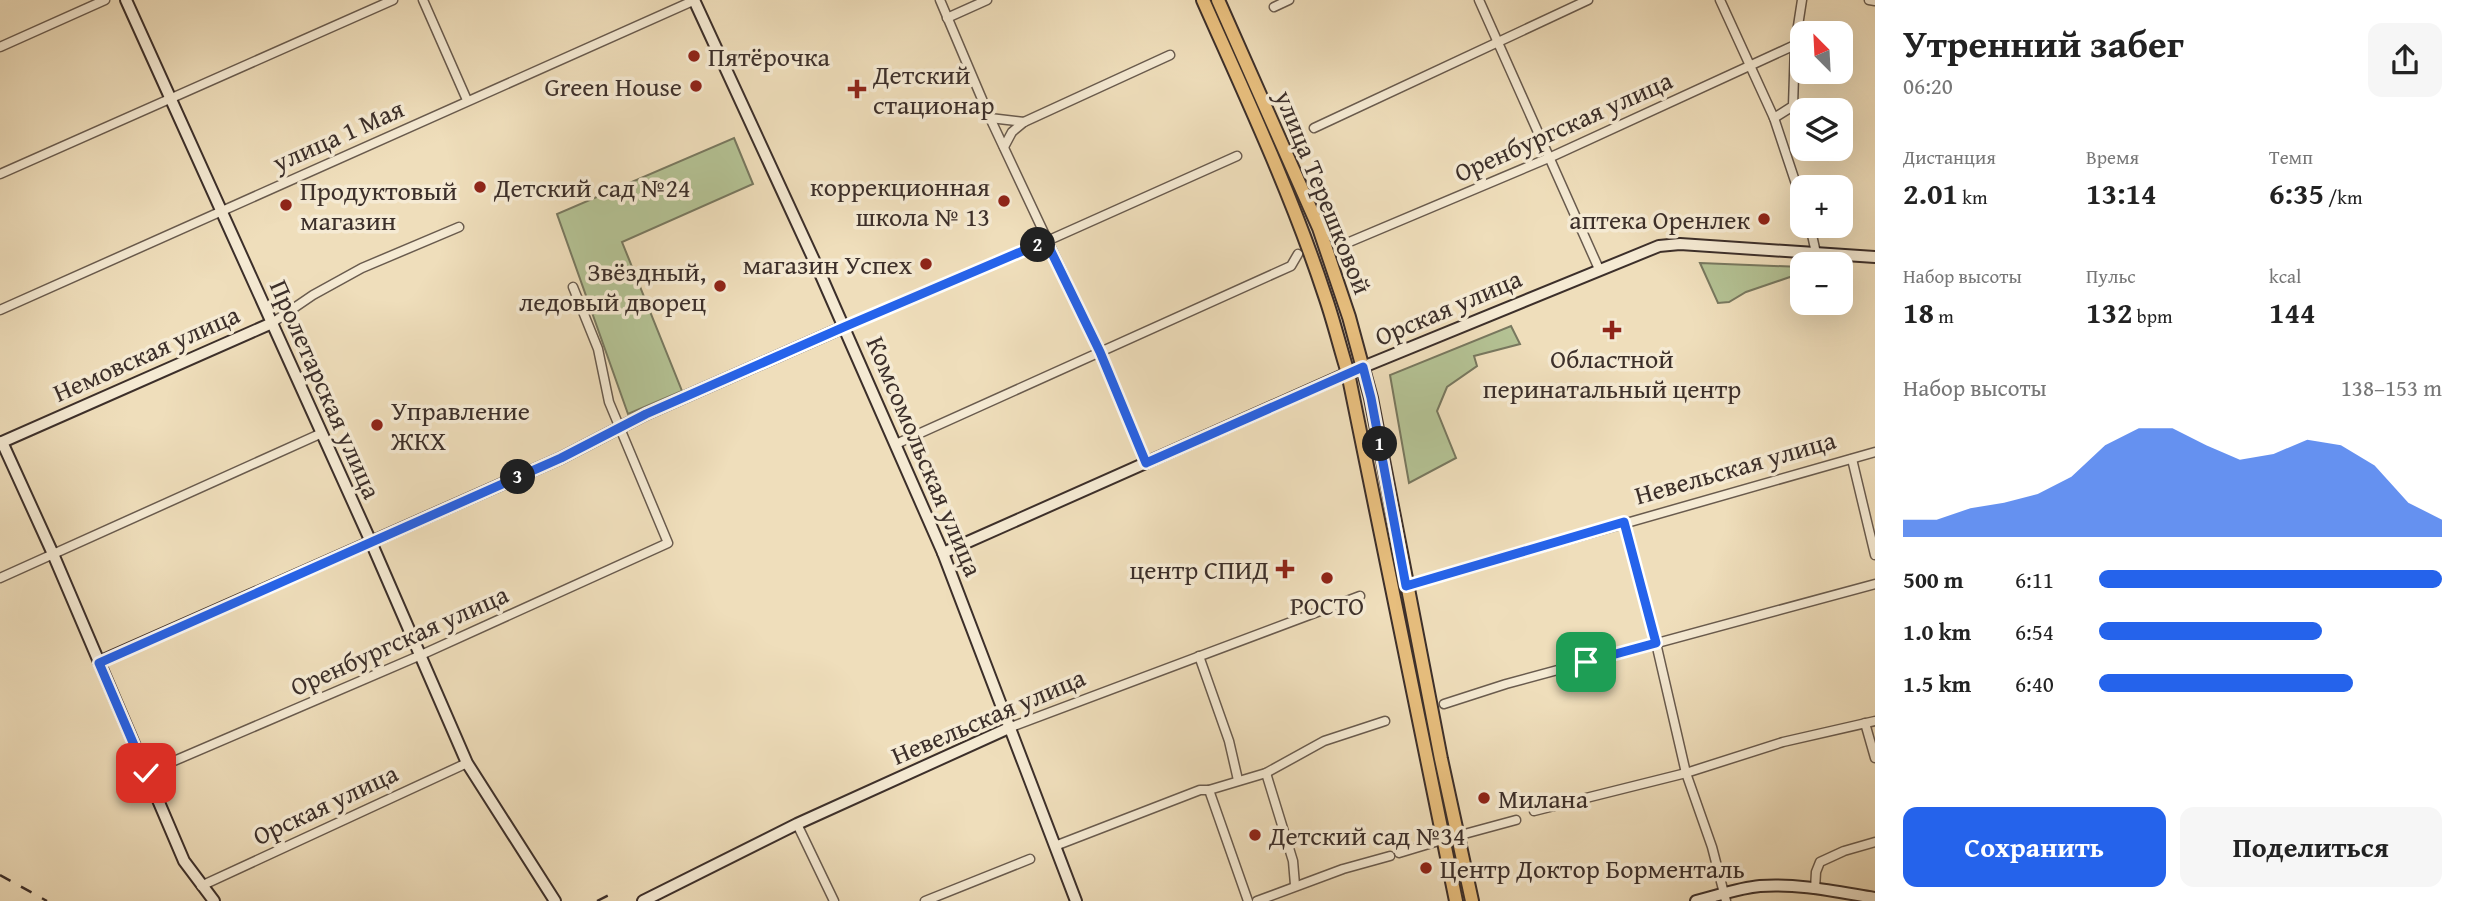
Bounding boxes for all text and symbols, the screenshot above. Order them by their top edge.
text: Утренний забег [1903,15,2184,71]
north arrow [1790,21,1853,84]
map controls [1790,21,1853,315]
button: share [2368,23,2442,97]
place label: Пятёрочка [708,37,830,76]
marker: Пятёрочка [686,48,702,64]
place label: Детский стационар [872,55,994,124]
street label: Оренбургская улица [1448,60,1679,192]
place label: Green House [545,67,682,106]
text: 06:20 [1903,69,1953,102]
marker: Green House [688,78,704,94]
marker: Детский стационар [847,79,867,99]
street label: улица Терешковой [1265,83,1383,300]
street label: улица 1 Мая [265,89,410,182]
button: layers [1790,98,1853,161]
text: Дистанция [1903,143,1996,171]
text: Время [2086,143,2139,171]
text: Темп [2269,143,2313,171]
place label: коррекционная школа № 13 [810,167,990,236]
place label: Детский сад №24 [493,168,691,207]
place label: Продуктовый магазин [300,171,457,240]
text: 2.01 [1903,171,1958,215]
text: 13:14 [2086,171,2157,215]
text: 6:35 [2269,171,2324,215]
button: + [1790,175,1853,238]
marker: Детский сад №24 [472,179,488,195]
text: km [1958,183,1987,211]
text: /km [2324,183,2362,211]
marker: коррекционная школа № 13 [996,193,1012,209]
marker: Продуктовый магазин [278,197,294,213]
place label: аптека Оренлек [1569,200,1750,239]
marker: аптека Оренлек [1756,211,1772,227]
pin: 2 [1020,228,1056,262]
text: 2 [1033,230,1042,258]
place label: магазин Успех [743,245,913,284]
place label: Звёздный, ледовый дворец [519,252,706,321]
button: − [1790,252,1853,315]
marker: магазин Успех [918,256,934,272]
street label: Орская улица [1368,258,1528,356]
text: Набор высоты [1903,262,2022,290]
text: Пульс [2086,262,2136,290]
text: kcal [2269,262,2301,290]
street label: Пролетарская улица [260,273,392,505]
marker: Звёздный, ледовый дворец [712,278,728,294]
text: 18 [1903,290,1934,334]
text: 132 [2086,290,2133,334]
text: 144 [2269,290,2316,334]
street label: Немовская улица [46,294,246,412]
text: m [1934,302,1954,330]
text: bpm [2133,302,2172,330]
marker: Областной перинатальный центр [1602,320,1622,340]
street label: Комсомольская улица [857,330,994,583]
place label: Областной перинатальный центр [1483,339,1741,408]
text: Набор высоты [1903,371,2047,404]
text: 138–153 m [2341,371,2442,404]
place label: Управление ЖКХ [390,391,530,460]
marker: Управление ЖКХ [369,417,385,433]
street label: Невельская улица [1630,419,1841,514]
pin: 1 [1362,426,1398,462]
text: 1 [1375,429,1384,457]
pin: 3 [500,460,536,494]
text: 3 [513,462,522,490]
place label: центр СПИД [1130,550,1269,589]
marker: центр СПИД [1275,559,1295,579]
text: 500 m [1903,563,1964,596]
text: 6:11 [2015,563,2054,596]
marker: РОСТО [1319,570,1335,586]
street label: Оренбургская улица [284,574,515,706]
place label: РОСТО [1290,586,1364,625]
text: 1.0 km [1903,615,1971,648]
text: 6:54 [2015,615,2054,648]
pin [1556,632,1616,692]
icon: arrive [1567,643,1605,681]
street label: Невельская улица [885,657,1092,774]
text: 1.5 km [1903,667,1971,700]
text: 6:40 [2015,667,2054,700]
pin [116,743,176,803]
street label: Орская улица [246,753,405,855]
icon: check [127,754,165,792]
place label: Милана [1498,779,1589,818]
marker: Милана [1476,790,1492,806]
button: Сохранить [1903,807,2166,887]
button: Поделиться [2180,807,2442,887]
place label: Детский сад №34 [1268,816,1466,855]
marker: Детский сад №34 [1247,827,1263,843]
place label: Центр Доктор Борменталь [1440,849,1745,888]
marker: Центр Доктор Борменталь [1418,860,1434,876]

